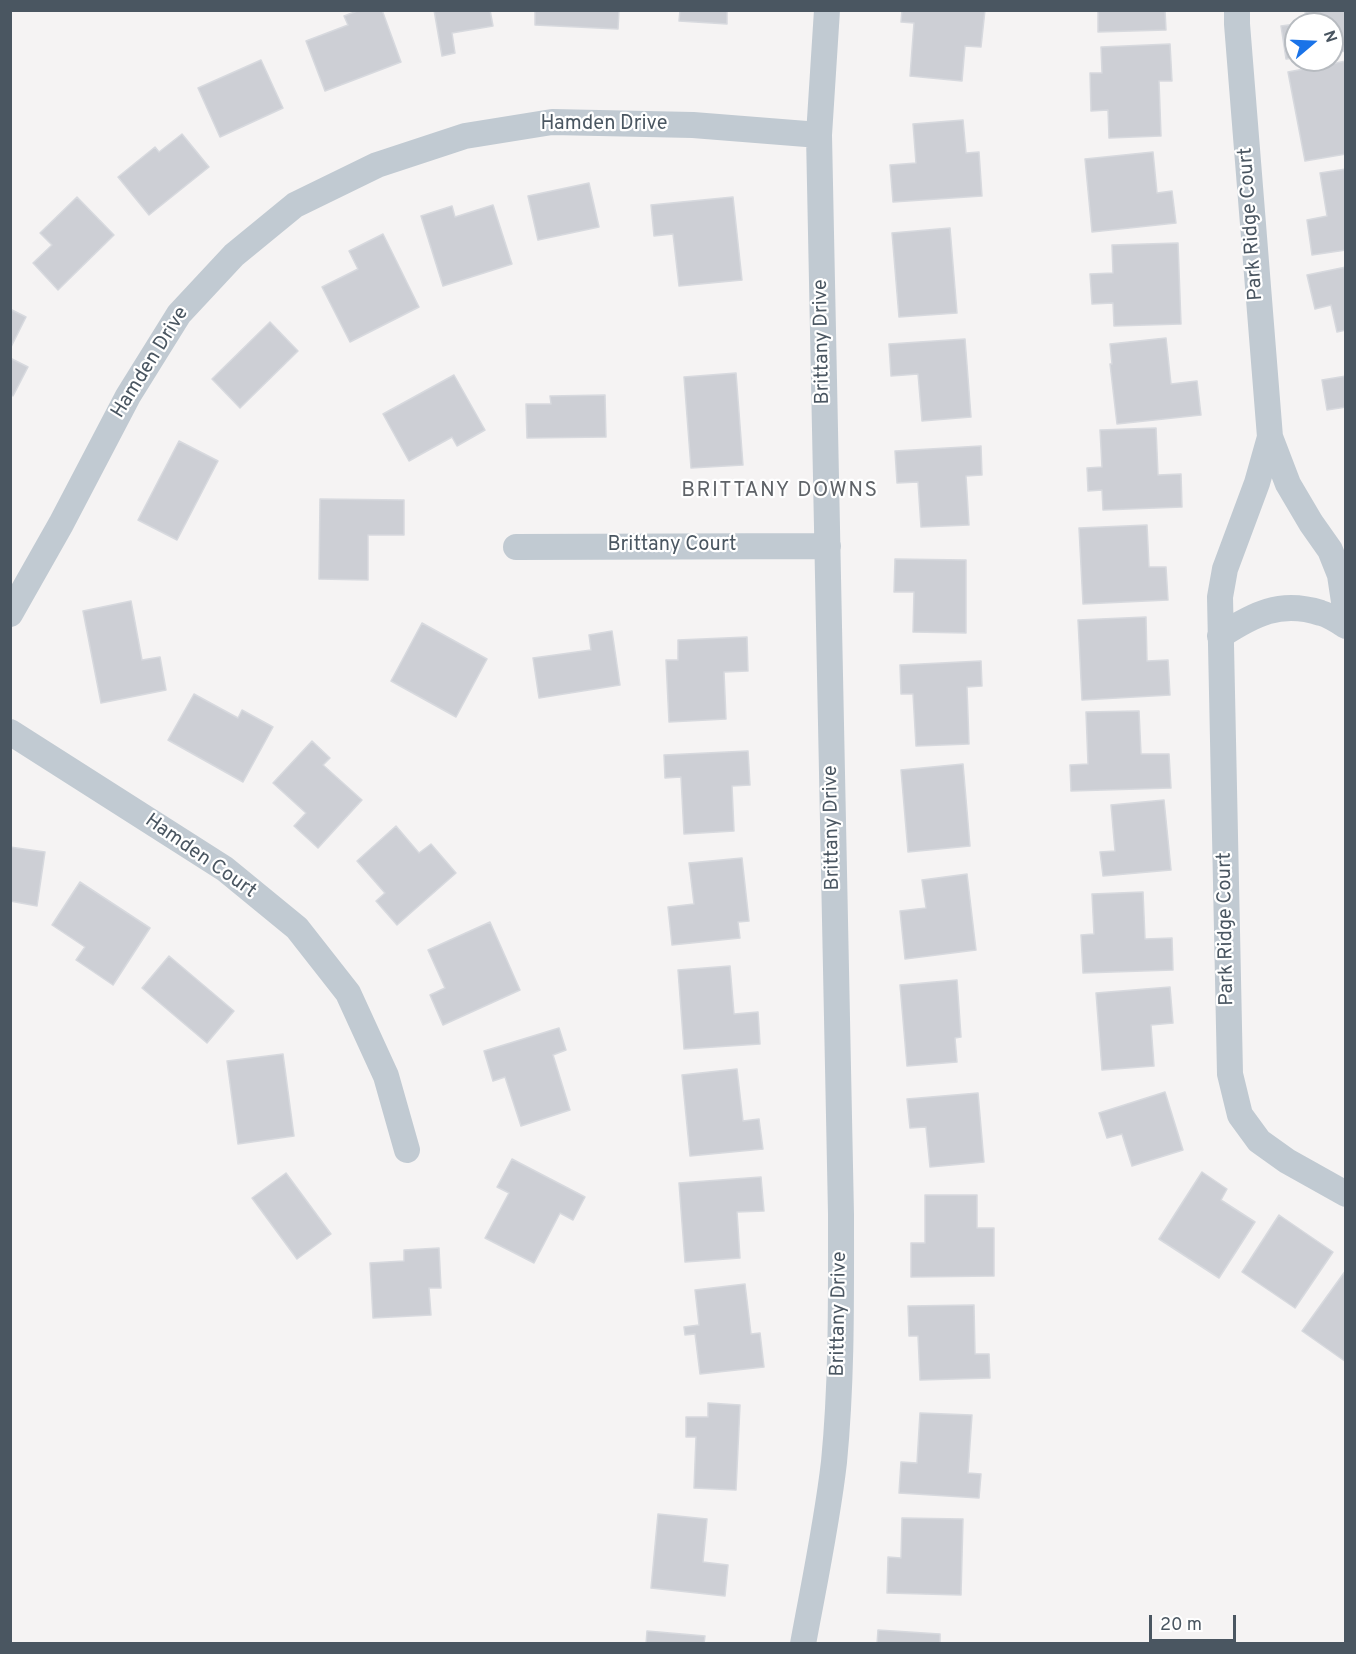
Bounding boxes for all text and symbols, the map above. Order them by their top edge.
north arrow [1284,12,1344,72]
text: N [1318,28,1340,45]
street label: Hamden Drive [541,113,667,137]
street label: Park Ridge Court [1235,147,1269,301]
street label: Brittany Drive [810,279,836,405]
street label: Hamden Drive [107,303,195,423]
district label: BRITTANY DOWNS [681,479,879,505]
street label: Brittany Court [607,534,737,558]
street label: Brittany Drive [820,765,846,891]
street label: Hamden Court [140,810,260,904]
street label: Park Ridge Court [1214,852,1240,1006]
street label: Brittany Drive [827,1251,853,1377]
scale bar [1152,1603,1239,1641]
text: 20 m [1160,1614,1202,1637]

